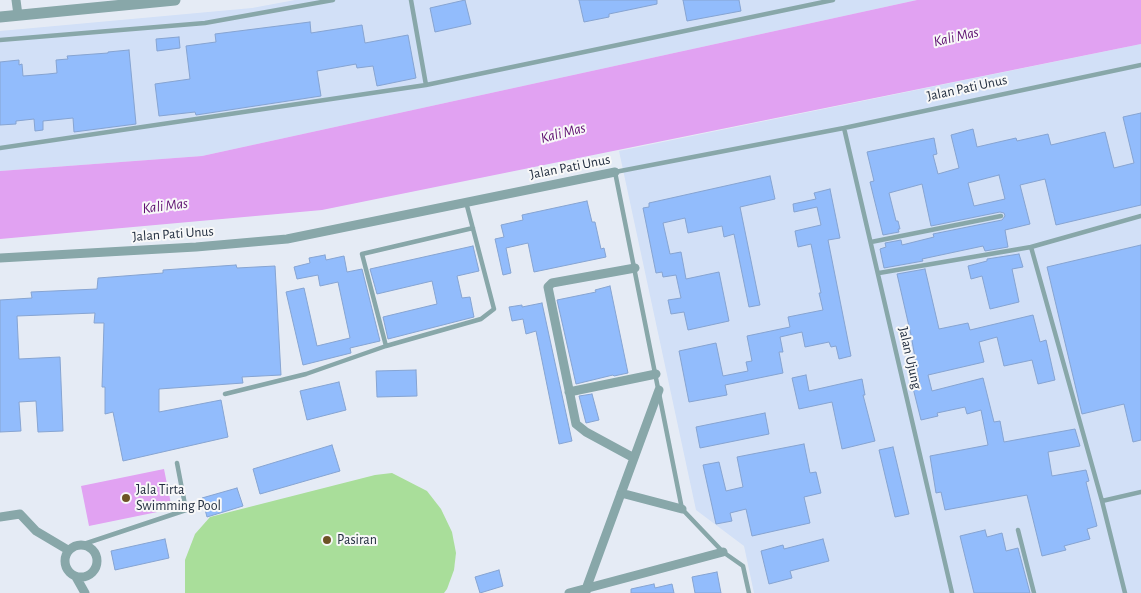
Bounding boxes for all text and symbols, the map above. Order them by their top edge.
water label: Kali Mas [932,23,980,51]
street label: Jalan Pati Unus [925,71,1009,105]
water label: Kali Mas [539,119,587,147]
street label: Jalan Pati Unus [528,151,612,183]
water label: Kali Mas [141,194,189,218]
street label: Jalan Pati Unus [132,223,214,245]
street label: Jalan Ujung [895,325,925,391]
place label: Jala Tirta Swimming Pool [136,482,221,514]
marker: Jala Tirta Swimming Pool [120,492,132,504]
place label: Pasiran [337,532,377,548]
marker: Pasiran [321,534,333,546]

